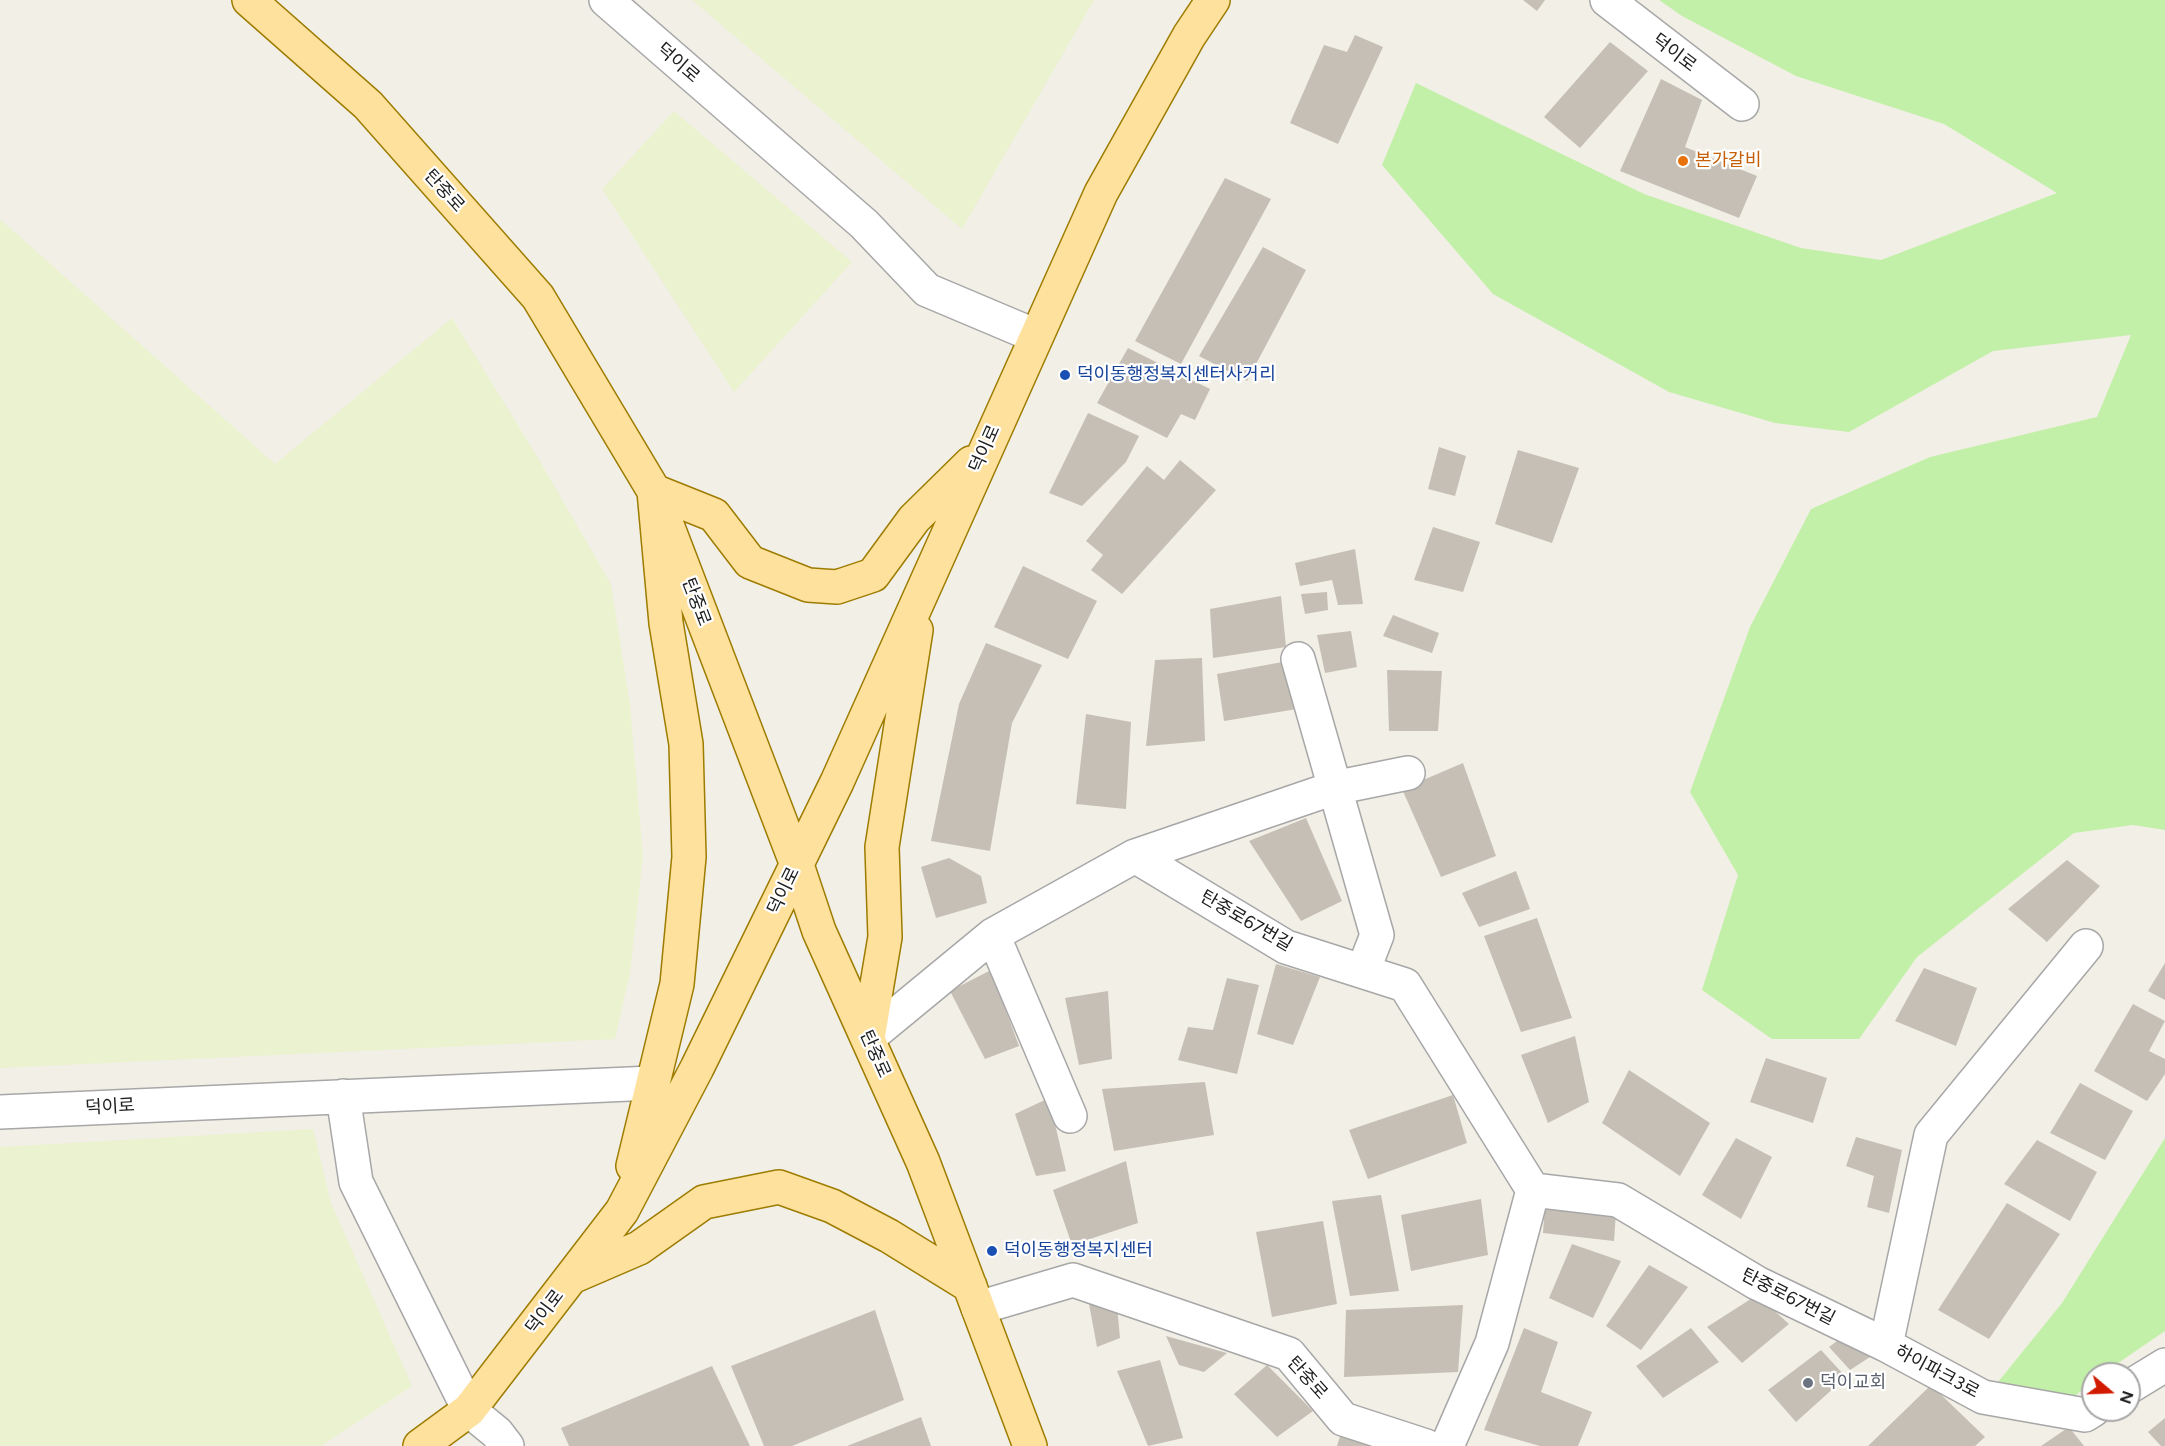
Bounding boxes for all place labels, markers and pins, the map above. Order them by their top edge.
place label: 본가갈비 [1695,150,1761,172]
marker: 본가갈비 [1676,154,1690,168]
place label: 덕이동행정복지센터사거리 [1077,364,1276,386]
marker: 덕이동행정복지센터사거리 [1058,368,1072,382]
place label: 덕이동행정복지센터 [1004,1240,1153,1262]
marker: 덕이동행정복지센터 [985,1244,999,1258]
place label: 덕이교회 [1820,1372,1886,1394]
marker: 덕이교회 [1801,1376,1815,1390]

